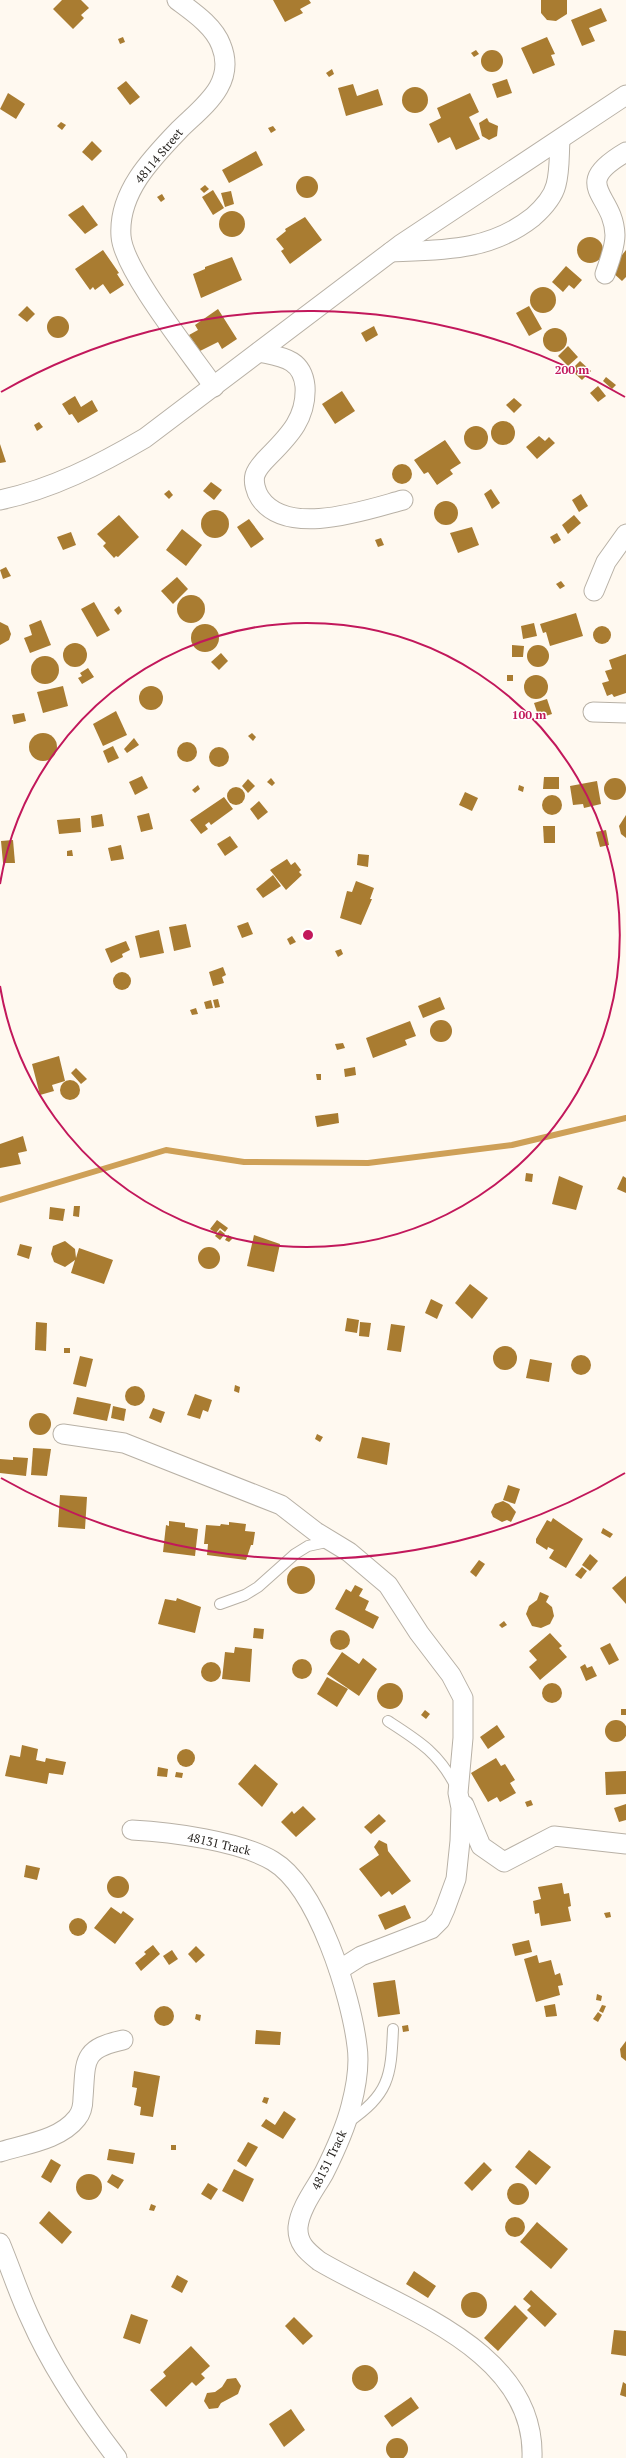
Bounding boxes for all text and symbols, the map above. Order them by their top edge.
street label: 48114 Street [131,125,186,186]
text: 200 m [555,362,589,377]
text: 100 m [512,707,546,722]
centre of rings [301,928,315,942]
street label: 48131 Track [186,1829,253,1858]
street label: 48131 Track [308,2127,350,2192]

